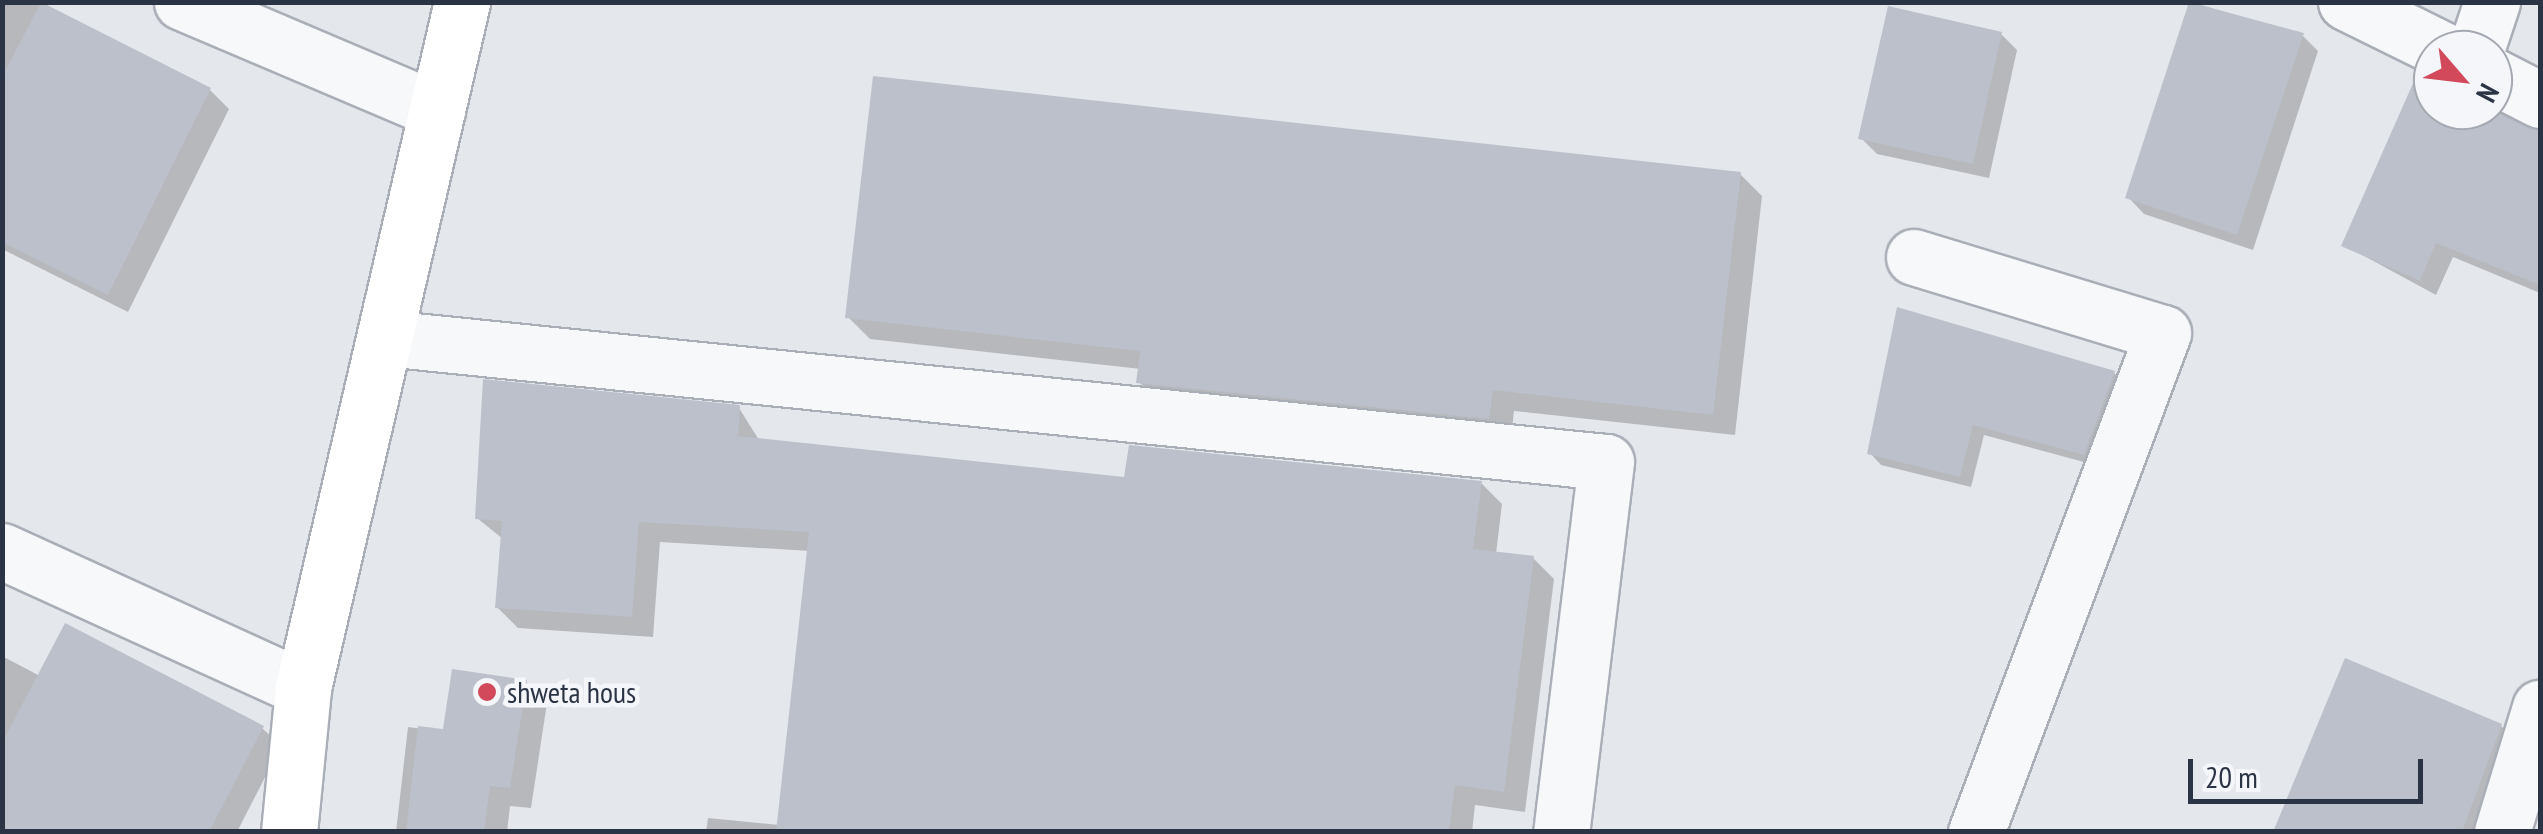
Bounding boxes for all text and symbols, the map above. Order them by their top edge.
north arrow [2413,30,2513,130]
text: N [2468,78,2508,109]
place label: shweta hous [507,674,636,710]
marker: shweta hous [476,681,498,703]
scale bar [2193,739,2428,801]
text: 20 m [2205,757,2258,796]

